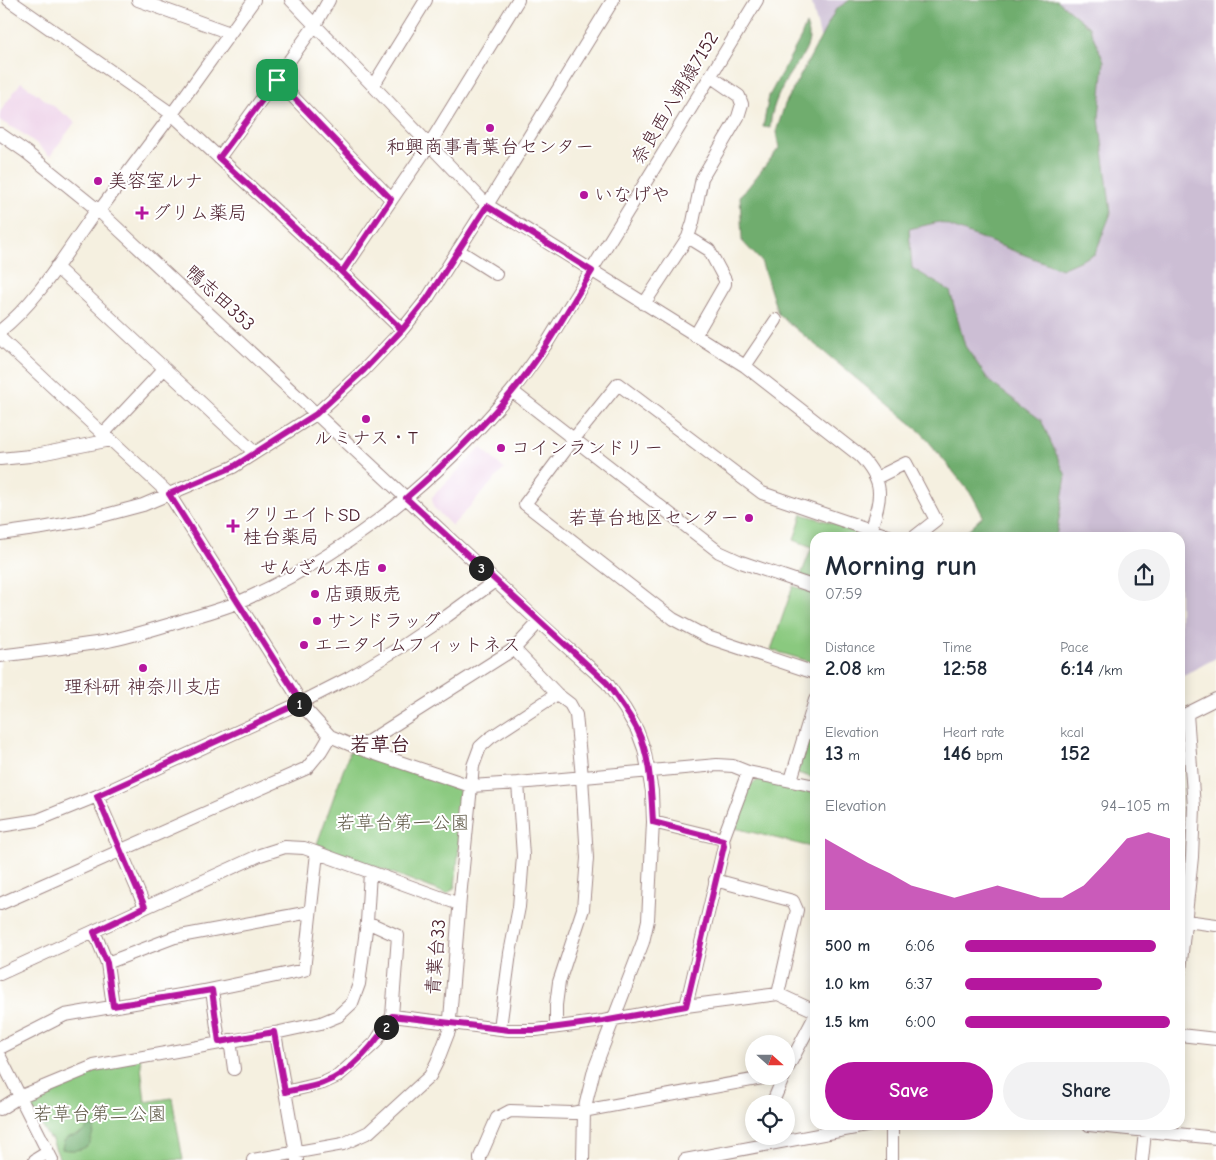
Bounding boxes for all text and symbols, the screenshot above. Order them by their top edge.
street label: 奈良西八朔線7152 [627,28,723,168]
pin [256,59,298,101]
icon: arrive [263,66,291,94]
marker: 和興商事青葉台センター [484,122,496,134]
place label: 和興商事青葉台センター [386,136,594,158]
place label: 美容室ルナ [108,170,203,192]
marker: 美容室ルナ [92,175,104,187]
place label: いなげや [594,184,670,206]
marker: いなげや [578,189,590,201]
place label: グリム薬局 [152,202,247,224]
marker: グリム薬局 [136,207,148,219]
street label: 鴨志田353 [181,260,259,336]
marker: ルミナス・T [360,413,372,425]
place label: ルミナス・T [314,427,418,449]
place label: コインランドリー [511,437,663,459]
marker: コインランドリー [495,442,507,454]
place label: クリエイトSD 桂台薬局 [243,504,360,548]
place label: 若草台地区センター [569,507,739,529]
marker: 若草台地区センター [743,512,755,524]
marker: クリエイトSD 桂台薬局 [227,520,239,532]
button: share [1118,549,1170,601]
text: Morning run [825,550,977,582]
pin: 3 [468,556,494,580]
place label: せんざん本店 [260,557,372,579]
text: 3 [478,560,485,577]
marker: せんざん本店 [376,562,388,574]
place label: 店頭販売 [325,583,401,605]
text: 07:59 [825,585,862,603]
marker: 店頭販売 [309,588,321,600]
place label: サンドラッグ [327,610,441,632]
marker: サンドラッグ [311,615,323,627]
place label: エニタイムフィットネス [314,634,521,656]
marker: エニタイムフィットネス [298,639,310,651]
text: Distance [825,639,875,656]
text: Time [943,639,972,656]
text: Pace [1060,639,1089,656]
text: 2.08 [825,656,862,680]
text: 12:58 [943,656,988,680]
text: 6:14 [1060,656,1094,680]
marker: 理科研 神奈川支店 [137,662,149,674]
text: km [862,662,885,679]
text: /km [1094,662,1123,679]
place label: 理科研 神奈川支店 [64,676,222,698]
pin: 1 [286,692,312,716]
text: 1 [297,696,302,713]
text: Elevation [825,724,879,741]
text: Heart rate [943,724,1004,741]
text: kcal [1060,724,1084,741]
district label: 若草台 [350,733,410,756]
text: 13 [825,741,844,765]
text: 146 [943,741,972,765]
text: 152 [1060,741,1090,765]
text: m [844,747,860,764]
text: bpm [972,747,1003,764]
text: Elevation [825,797,886,815]
text: 94–105 m [1101,797,1170,815]
park label: 若草台第一公園 [336,812,470,834]
street label: 青葉台33 [422,918,450,996]
text: 500 m [825,937,870,955]
text: 6:06 [905,937,935,955]
text: 1.0 km [825,975,870,993]
text: 6:37 [905,975,932,993]
text: 1.5 km [825,1013,869,1031]
text: 6:00 [905,1013,936,1031]
pin: 2 [374,1014,398,1040]
text: 2 [383,1019,390,1036]
north arrow [745,1035,795,1085]
map controls [745,1035,795,1145]
button: Save [825,1062,993,1120]
button: Share [1003,1062,1170,1120]
button: locate [745,1095,795,1145]
park label: 若草台第二公園 [33,1103,167,1125]

